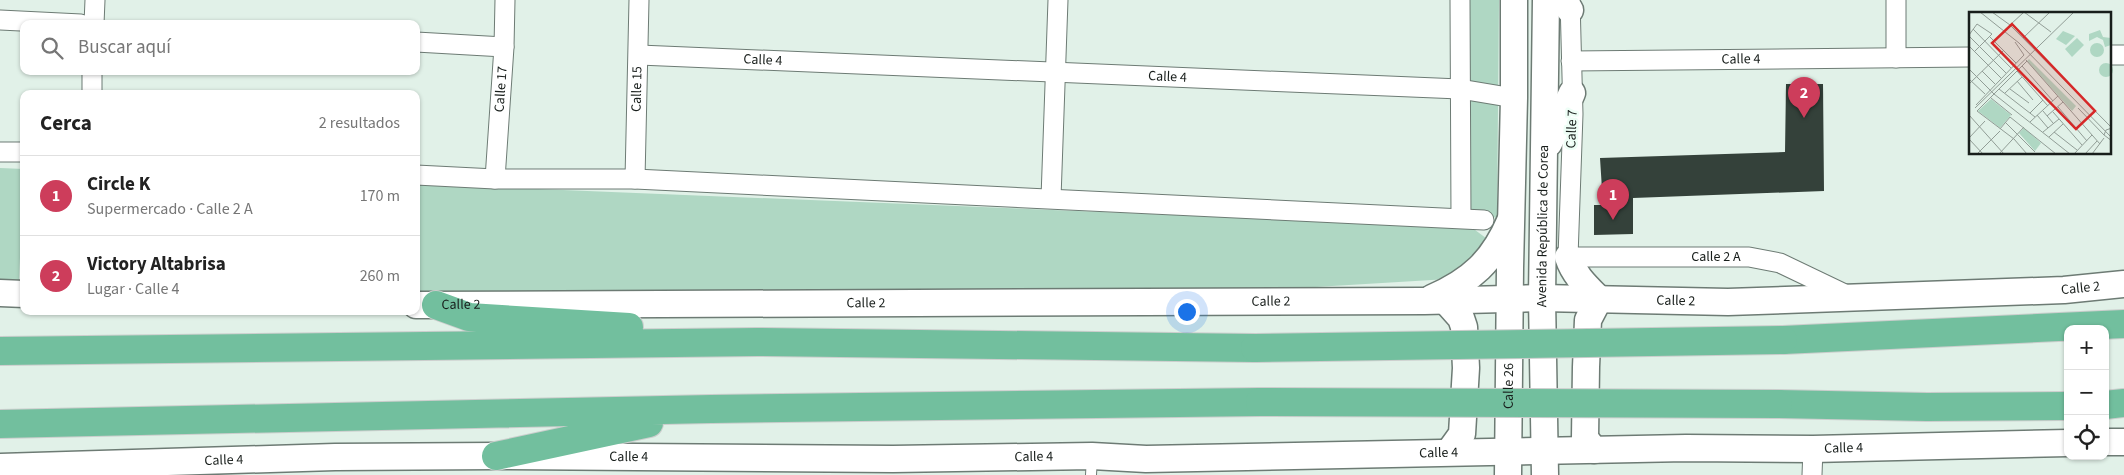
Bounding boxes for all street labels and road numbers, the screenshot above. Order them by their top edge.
street label: Calle 4 [743,49,783,71]
street label: Calle 4 [1721,49,1761,69]
street label: Calle 17 [490,66,513,113]
street label: Calle 15 [627,66,648,112]
street label: Calle 4 [1148,66,1187,88]
street label: Calle 7 [1561,109,1583,149]
street label: Avenida República de Corea [1532,145,1554,307]
street label: Calle 2 A [1691,247,1741,267]
street label: Calle 2 [2060,276,2101,300]
street label: Calle 2 [1656,290,1696,311]
street label: Calle 2 [1251,292,1291,312]
street label: Calle 2 [846,293,886,313]
street label: Calle 2 [441,295,481,315]
street label: Calle 26 [1499,363,1519,409]
street label: Calle 4 [1824,438,1863,459]
street label: Calle 4 [1419,443,1458,463]
street label: Calle 4 [609,447,648,467]
street label: Calle 4 [1014,447,1053,467]
street label: Calle 4 [204,450,244,471]

